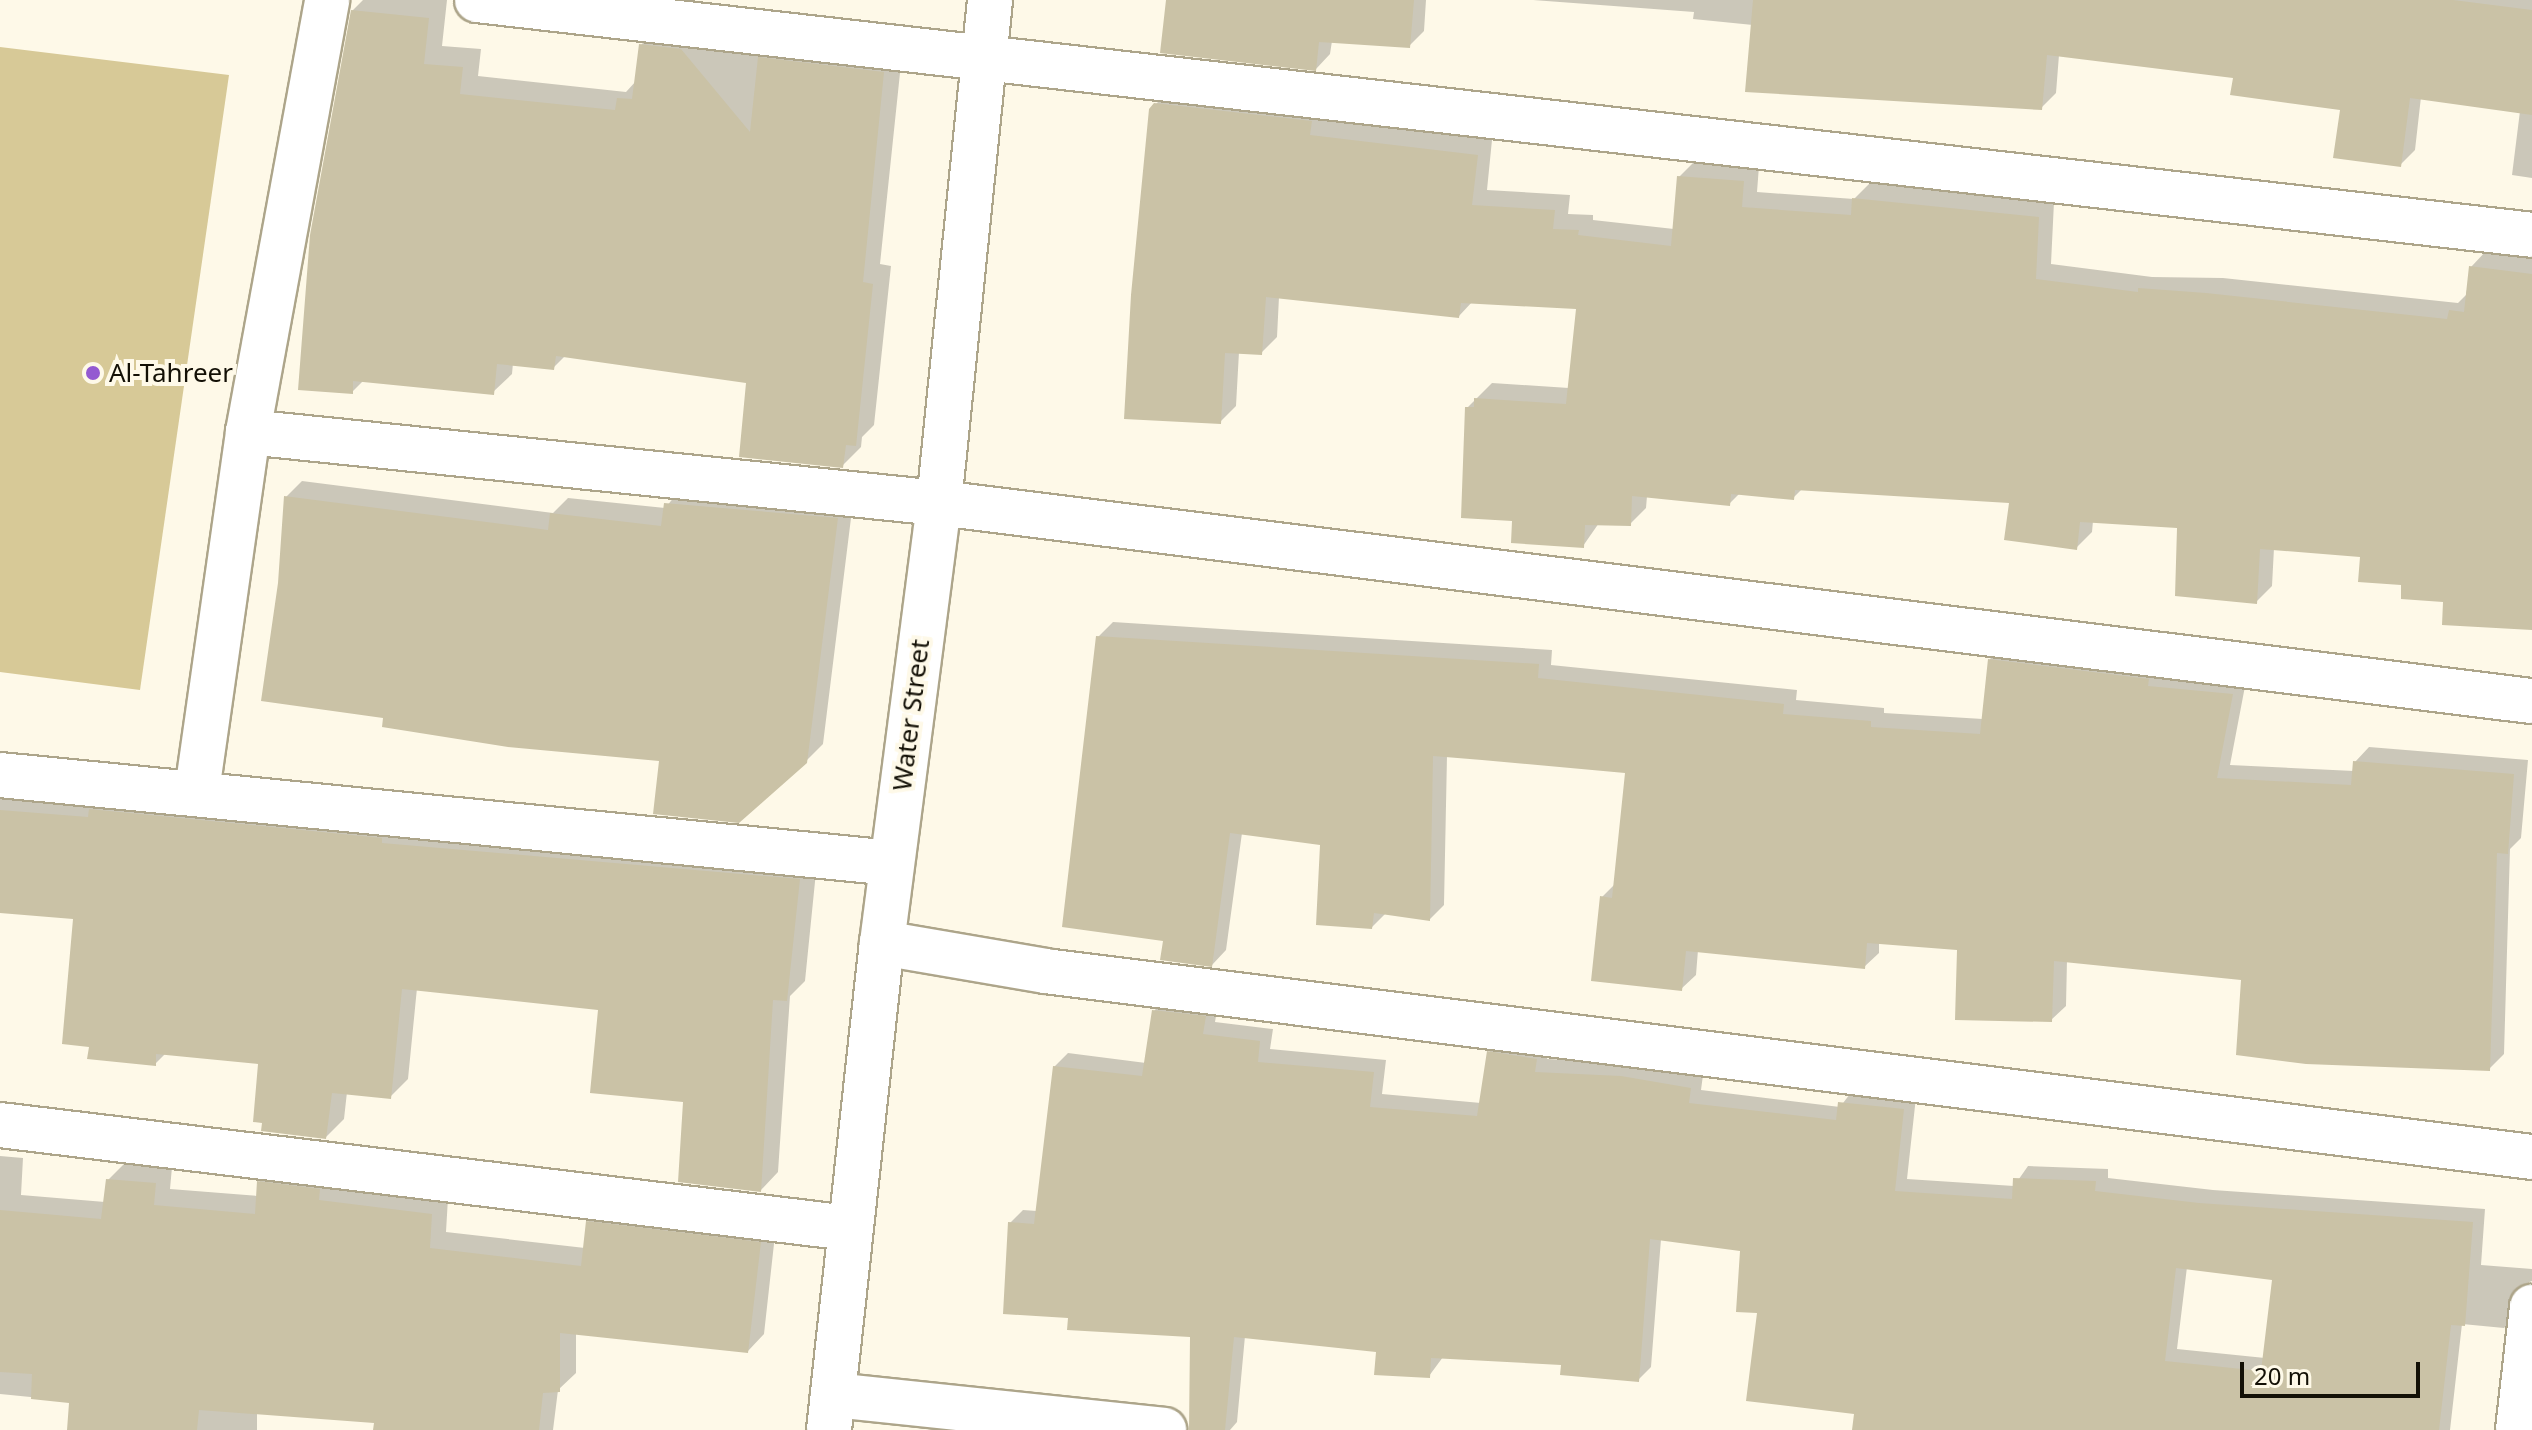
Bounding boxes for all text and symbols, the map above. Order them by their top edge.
place label: Al-Tahreer [109,357,233,389]
marker: Al-Tahreer [84,364,102,382]
street label: Water Street [886,637,936,793]
scale bar [2244,1346,2424,1396]
text: 20 m [2254,1359,2310,1392]

